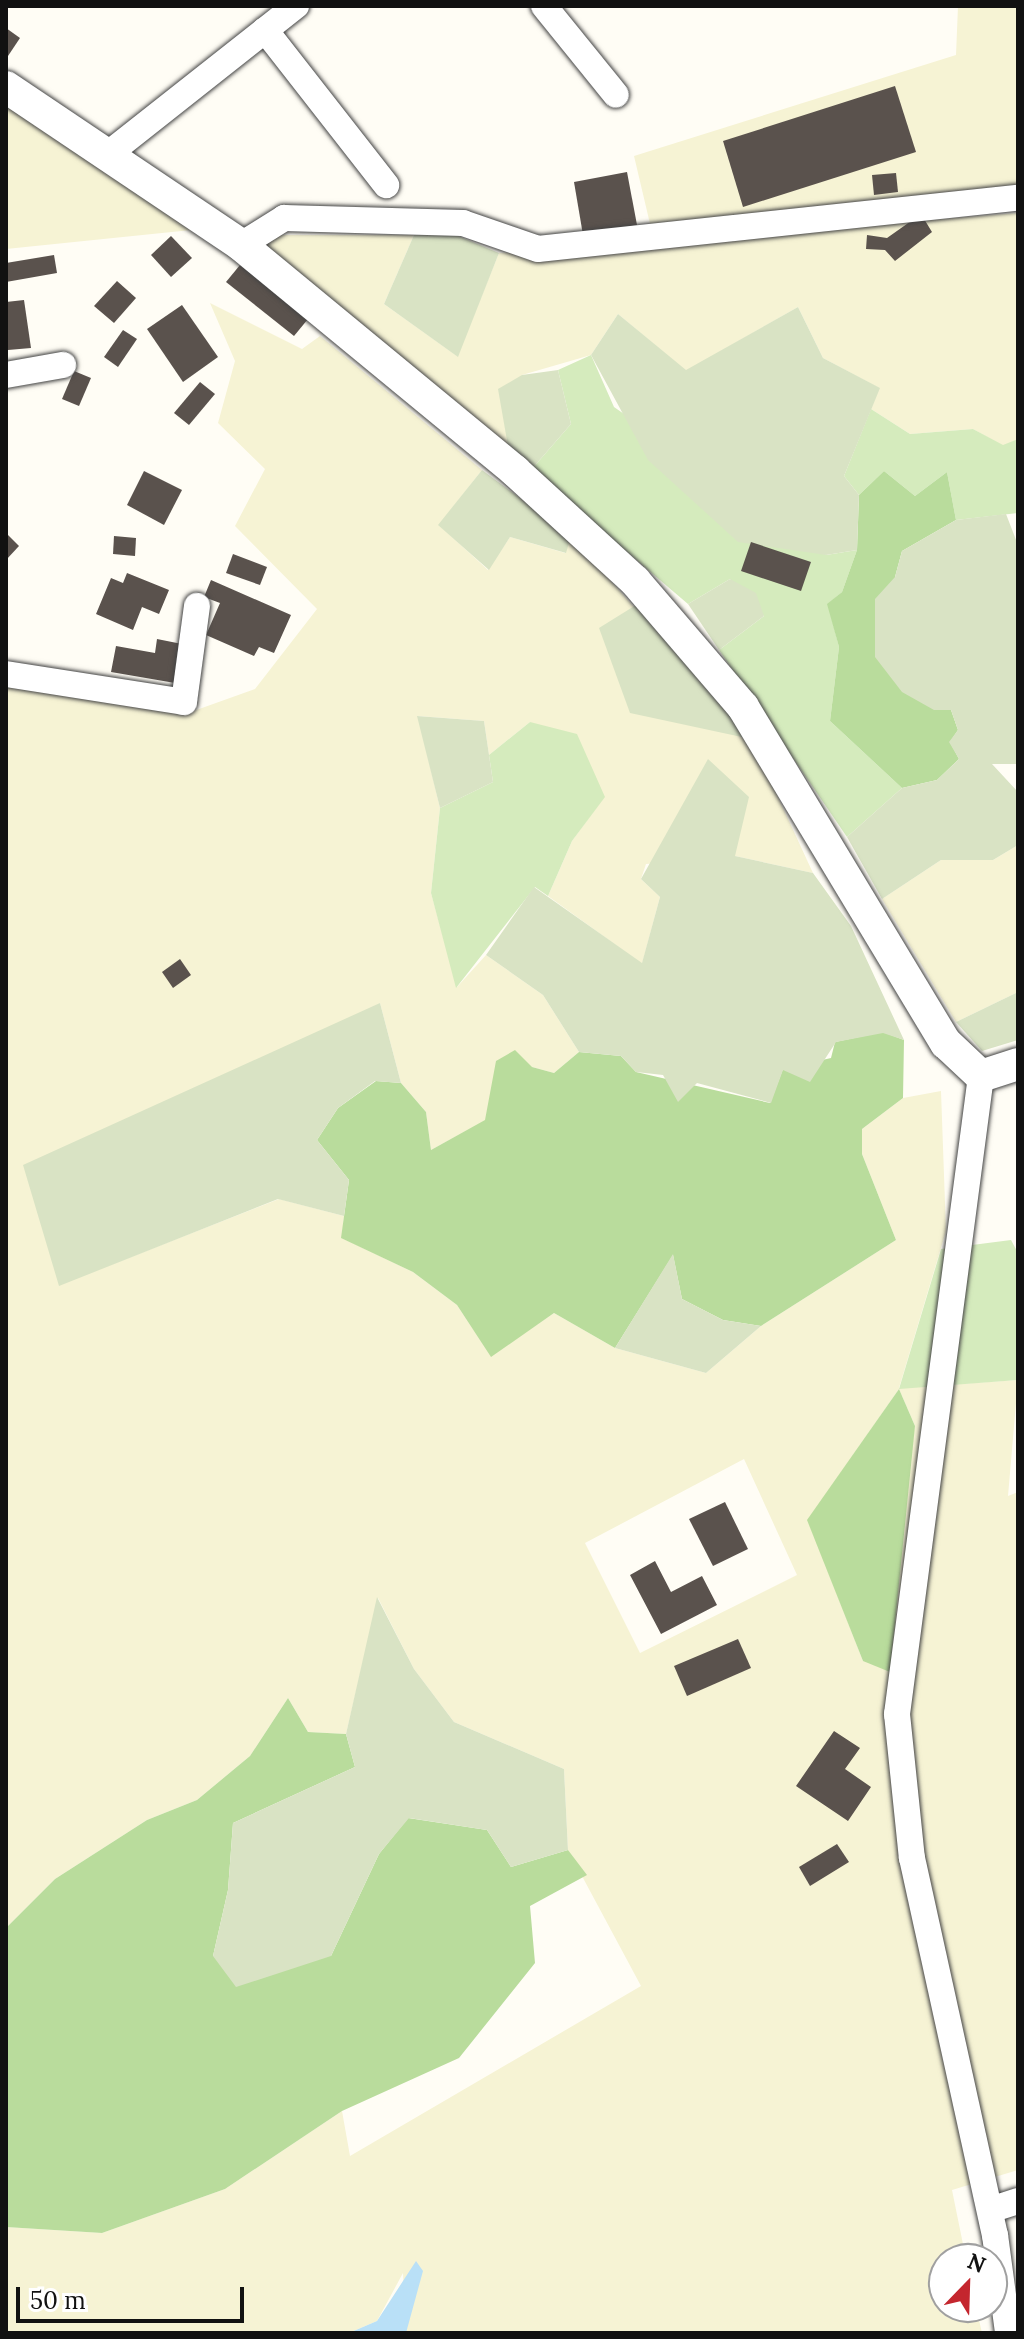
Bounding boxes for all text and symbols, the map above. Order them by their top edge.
north arrow [928,2243,1008,2323]
text: N [963,2247,990,2279]
scale bar [20,2271,248,2321]
text: 50 m [30,2285,86,2316]

